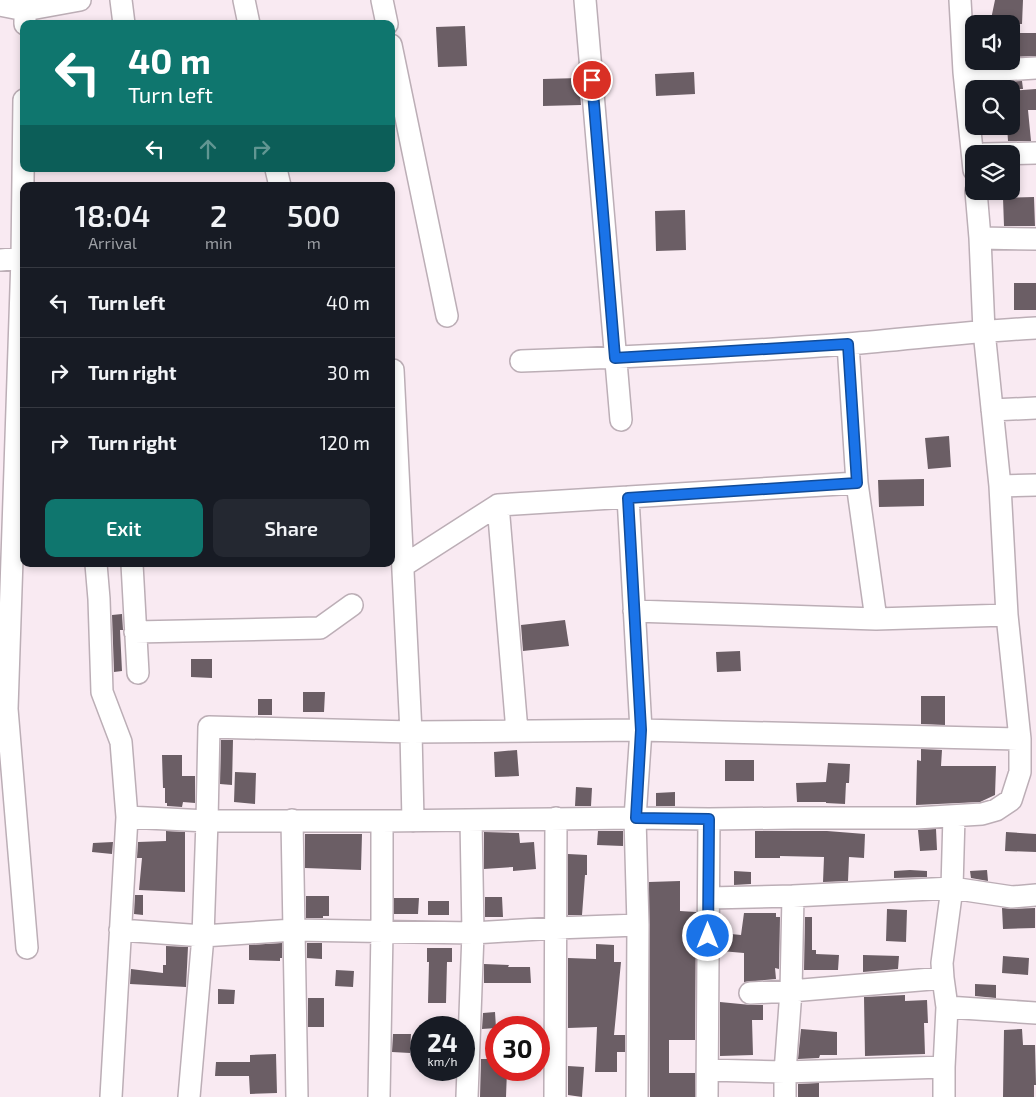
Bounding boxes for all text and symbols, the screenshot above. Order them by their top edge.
map controls [965,15,1020,200]
button: sound [965,15,1020,70]
text: 40 m [128,39,211,81]
icon: left [45,40,110,105]
pin [571,59,613,101]
icon: arrive [578,66,606,94]
button: search [965,80,1020,135]
text: Turn left [128,81,213,107]
icon: left [141,135,169,163]
icon: ahead [194,135,222,163]
icon: right [247,135,275,163]
button: layers [965,145,1020,200]
text: 18:04 [75,197,150,233]
text: 2 [210,197,227,233]
text: 500 [287,197,340,233]
text: Arrival [88,233,137,252]
text: min [205,233,232,252]
text: m [307,233,321,252]
icon: left [45,289,73,317]
text: Turn left [88,291,165,314]
text: 40 m [326,291,370,314]
icon: right [45,359,73,387]
text: Turn right [88,361,176,384]
text: 30 m [327,361,370,384]
icon: right [45,429,73,457]
text: Turn right [88,431,176,454]
text: 120 m [319,431,370,454]
button: Exit [45,499,203,557]
button: Share [213,499,370,557]
position arrow [681,909,733,961]
speed limit sign: 30 [485,1016,550,1081]
text: 24 [427,1027,458,1057]
text: km/h [428,1054,457,1068]

